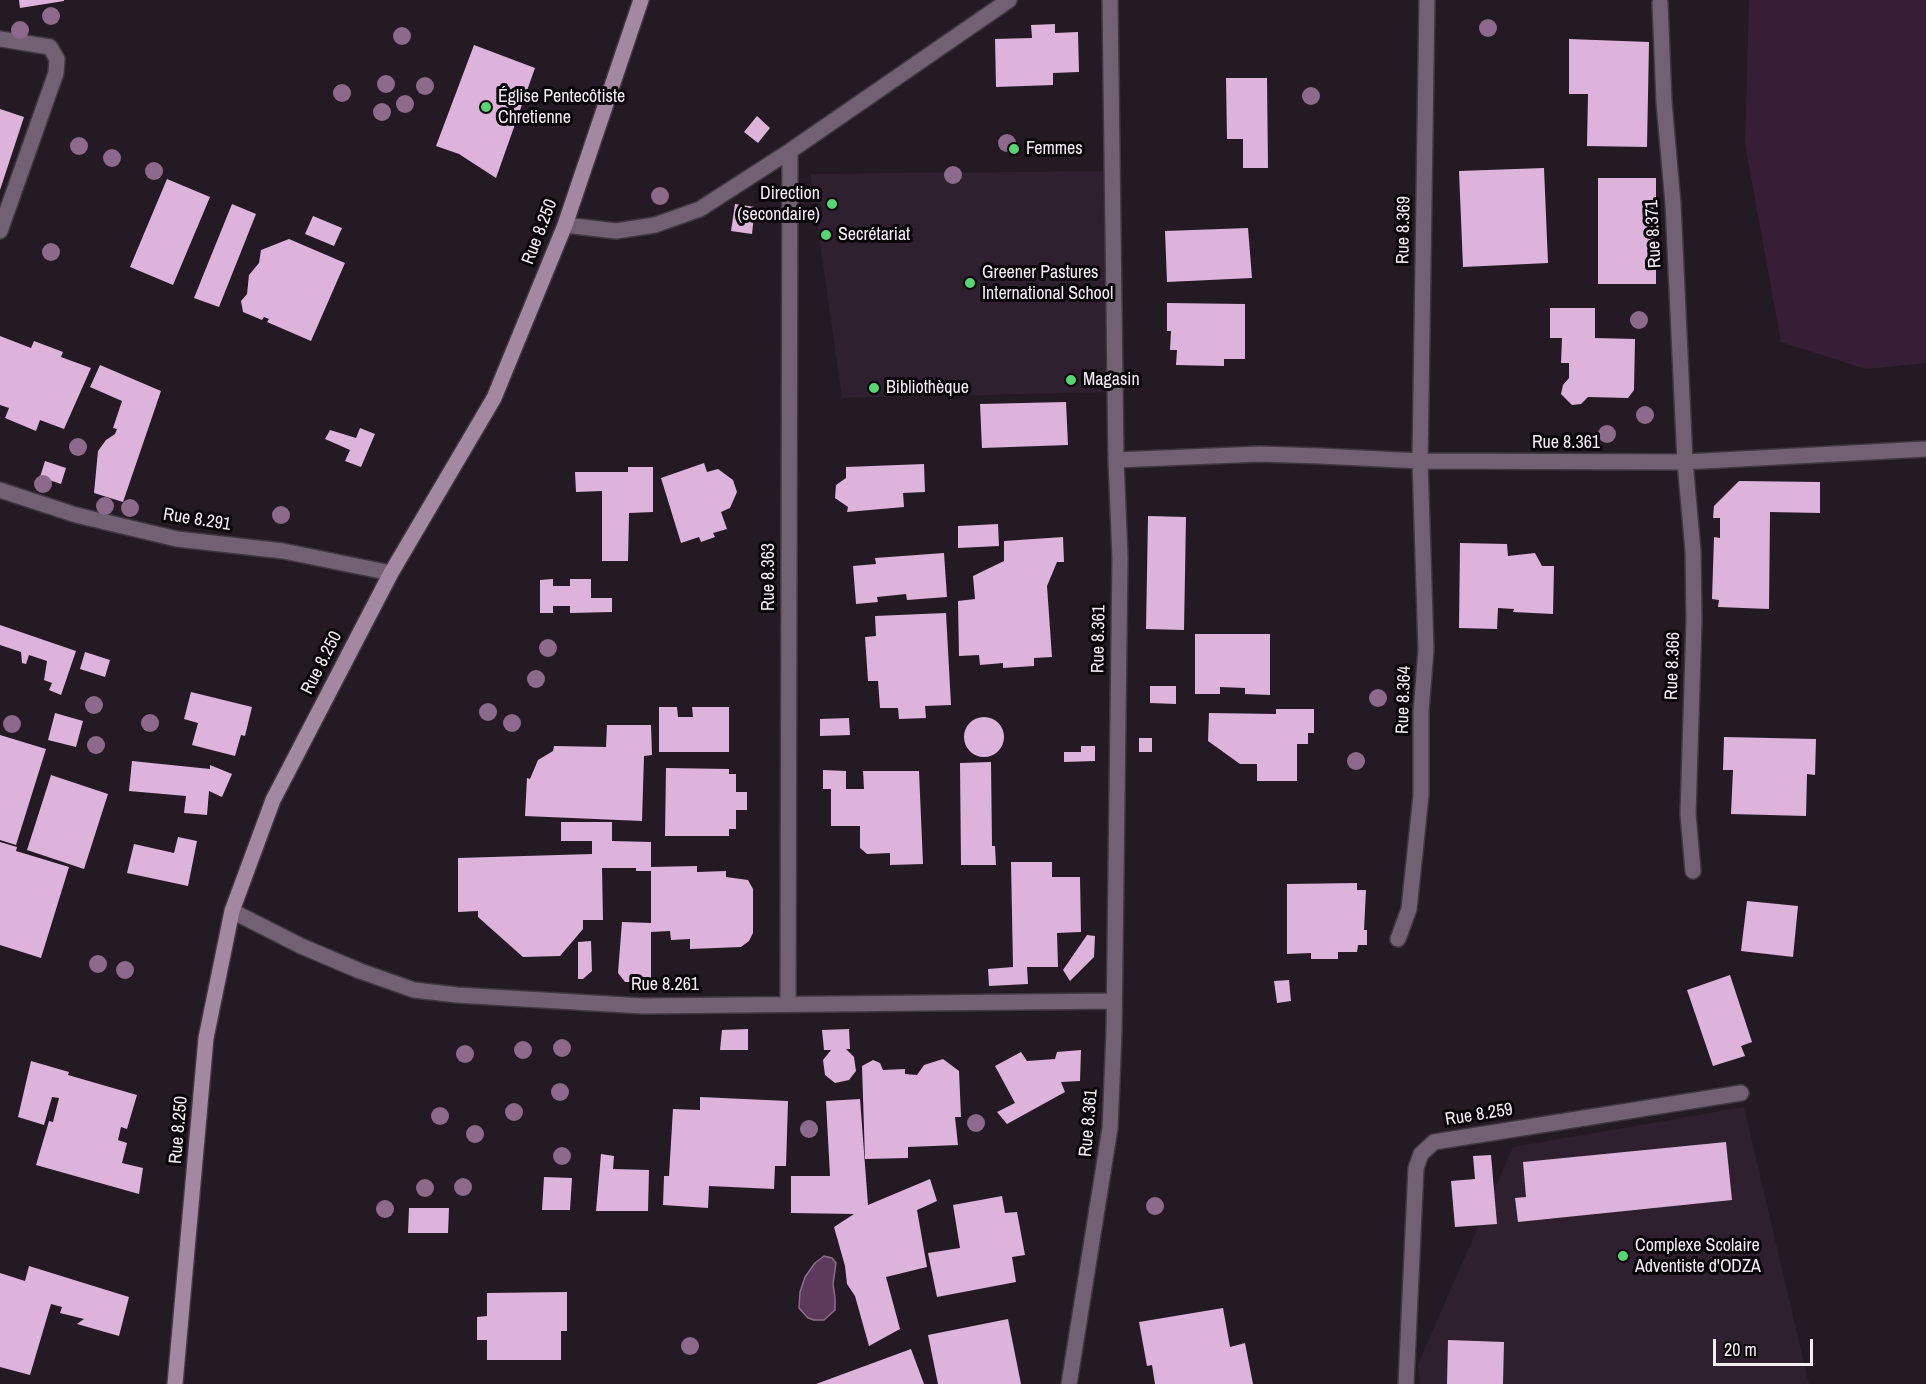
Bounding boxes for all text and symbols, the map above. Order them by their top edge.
place label: Église Pentecôtiste Chretienne [498,86,625,128]
marker: Église Pentecôtiste Chretienne [479,100,493,114]
place label: Femmes [1026,138,1083,160]
marker: Femmes [1007,142,1021,156]
place label: Direction (secondaire) [737,183,820,226]
street label: Rue 8.250 [518,196,562,268]
street label: Rue 8.369 [1393,196,1415,264]
marker: Direction (secondaire) [825,197,839,211]
street label: Rue 8.371 [1641,199,1667,269]
place label: Secrétariat [838,224,910,246]
marker: Secrétariat [819,228,833,242]
place label: Greener Pastures International School [982,262,1113,304]
marker: Greener Pastures International School [963,276,977,290]
place label: Magasin [1083,369,1140,391]
marker: Magasin [1064,373,1078,387]
place label: Bibliothèque [886,377,969,399]
marker: Bibliothèque [867,381,881,395]
street label: Rue 8.361 [1532,432,1600,454]
street label: Rue 8.291 [162,504,232,536]
street label: Rue 8.363 [758,543,780,611]
street label: Rue 8.361 [1088,605,1110,673]
street label: Rue 8.250 [297,628,347,698]
street label: Rue 8.366 [1661,632,1685,700]
street label: Rue 8.364 [1392,666,1416,734]
street label: Rue 8.261 [631,974,699,996]
street label: Rue 8.361 [1075,1088,1103,1158]
street label: Rue 8.250 [165,1095,193,1165]
street label: Rue 8.259 [1444,1099,1514,1131]
place label: Complexe Scolaire Adventiste d'ODZA [1635,1235,1761,1278]
marker: Complexe Scolaire Adventiste d'ODZA [1616,1249,1630,1263]
scale bar [1716,1327,1816,1365]
text: 20 m [1724,1337,1757,1362]

